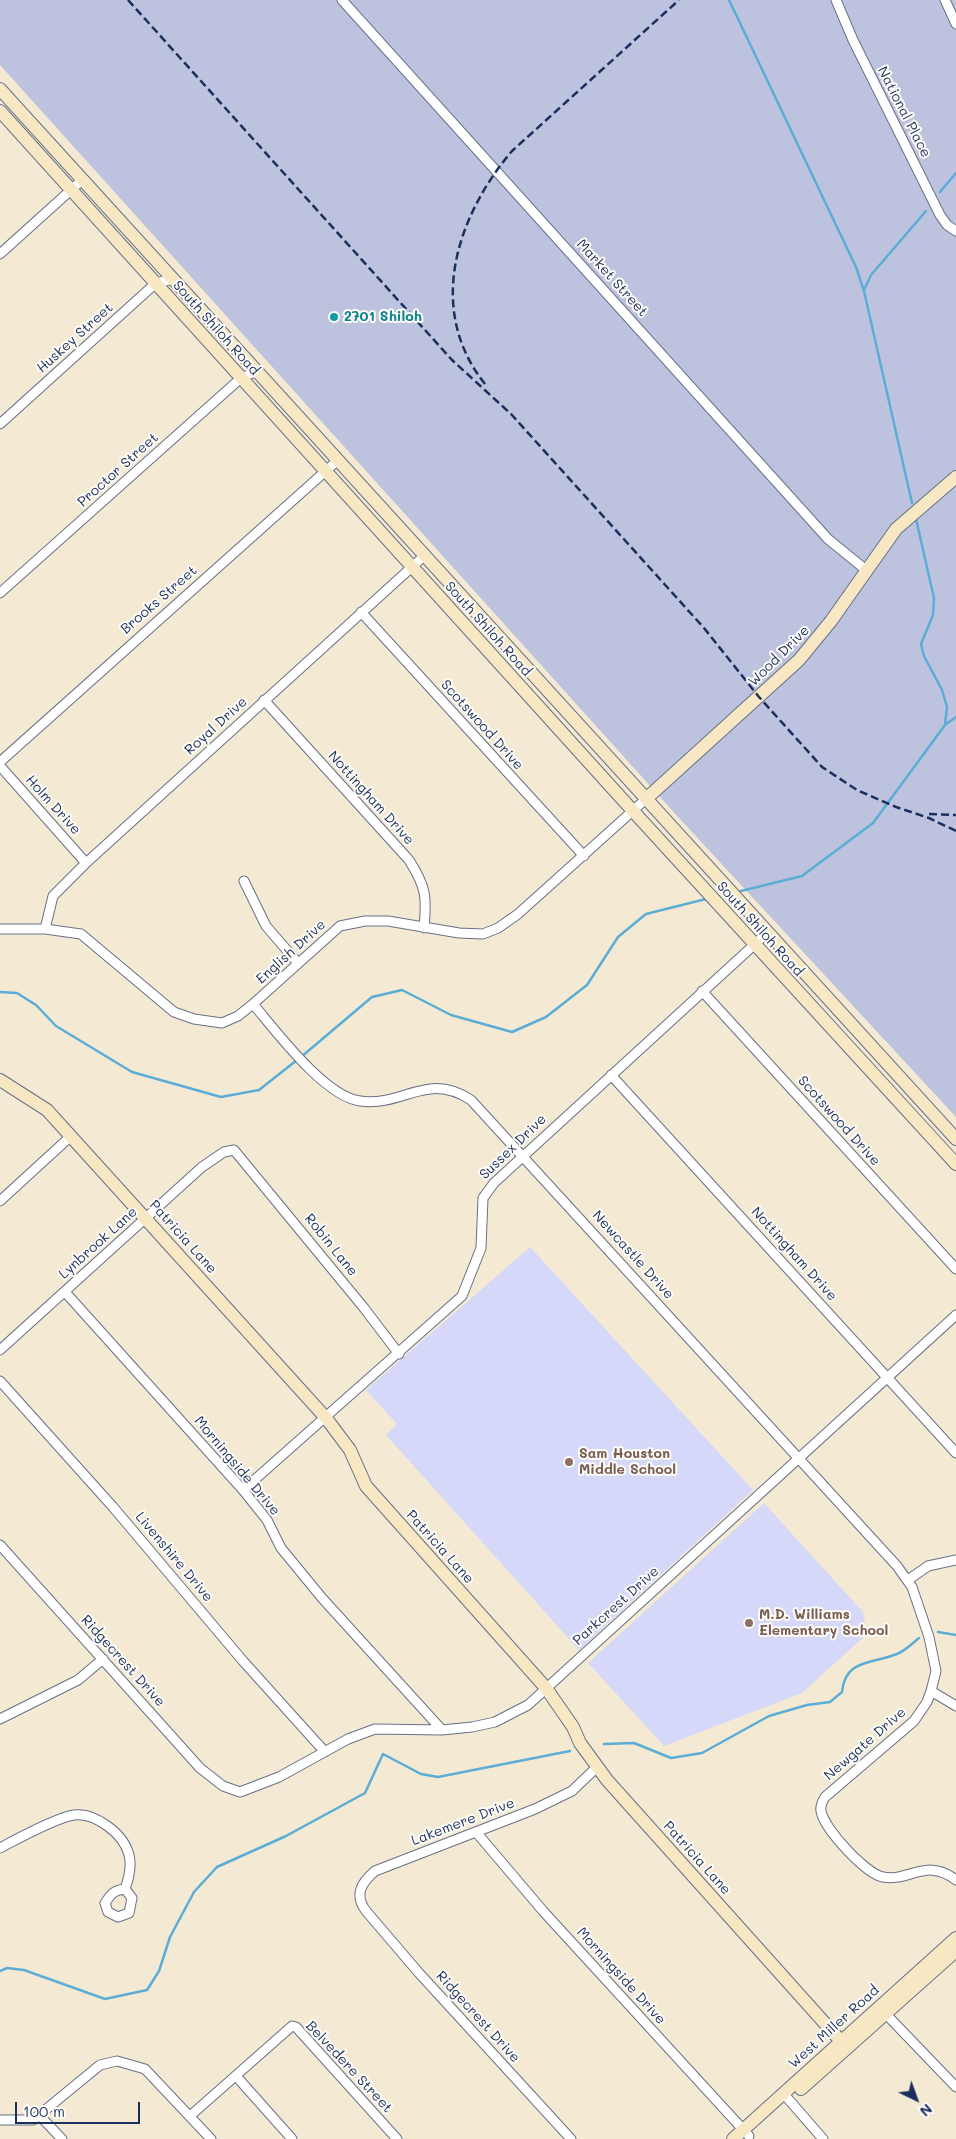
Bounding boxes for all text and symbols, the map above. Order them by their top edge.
street label: National Place [874,64,934,160]
street label: Market Street [573,236,651,320]
street label: South Shiloh Road [169,277,263,379]
street label: Huskey Street [33,299,117,377]
place label: 2701 Shiloh [344,309,422,325]
marker: 2701 Shiloh [328,311,340,323]
street label: Proctor Street [74,429,162,511]
street label: Brooks Street [117,562,201,638]
street label: South Shiloh Road [441,578,535,680]
street label: Wood Drive [745,622,813,690]
street label: Scotswood Drive [437,677,527,773]
street label: Royal Drive [181,694,251,758]
street label: Nottingham Drive [324,748,418,848]
street label: Holm Drive [22,772,84,838]
street label: South Shiloh Road [713,878,807,980]
street label: English Drive [253,916,329,988]
street label: Scotswood Drive [794,1073,884,1169]
street label: Sussex Drive [476,1111,550,1183]
street label: Patricia Lane [146,1197,220,1277]
street label: Lynbrook Lane [55,1204,141,1282]
street label: Nottingham Drive [747,1204,841,1304]
street label: Newcastle Drive [589,1207,677,1303]
street label: Robin Lane [301,1210,361,1280]
street label: Morningside Drive [191,1413,283,1519]
place label: Sam Houston Middle School [579,1446,676,1478]
marker: Sam Houston Middle School [563,1456,575,1468]
street label: Patricia Lane [403,1507,477,1587]
street label: Livenshire Drive [132,1509,216,1605]
street label: Parkcrest Drive [569,1563,663,1649]
place label: M.D. Williams Elementary School [759,1607,888,1640]
street label: Ridgecrest Drive [78,1612,168,1710]
marker: M.D. Williams Elementary School [743,1617,755,1629]
street label: Newgate Drive [821,1704,909,1784]
street label: Lakemere Drive [409,1795,517,1849]
street label: Patricia Lane [660,1818,734,1898]
street label: Morningside Drive [573,1924,669,2028]
street label: Ridgecrest Drive [433,1968,523,2066]
street label: West Miller Road [785,1982,883,2072]
street label: Belvedere Street [302,2018,396,2116]
north arrow [891,2074,941,2124]
scale bar [18,2092,142,2124]
text: N [916,2100,937,2121]
text: 100 m [23,2101,65,2121]

